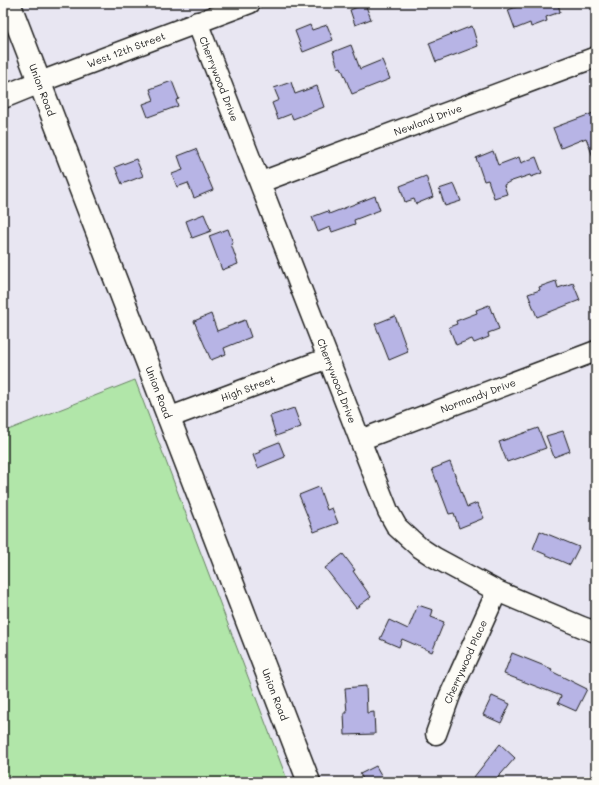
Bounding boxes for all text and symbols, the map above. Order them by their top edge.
street label: West 12th Street [85,29,167,71]
street label: Cherrywood Drive [196,34,242,123]
street label: Union Road [26,62,59,118]
street label: Newland Drive [392,101,464,139]
street label: Cherrywood Drive [314,336,360,425]
street label: Union Road [142,364,175,420]
street label: High Street [219,372,277,405]
street label: Normandy Drive [438,375,517,416]
street label: Cherrywood Place [440,618,490,706]
street label: Union Road [259,666,292,723]

